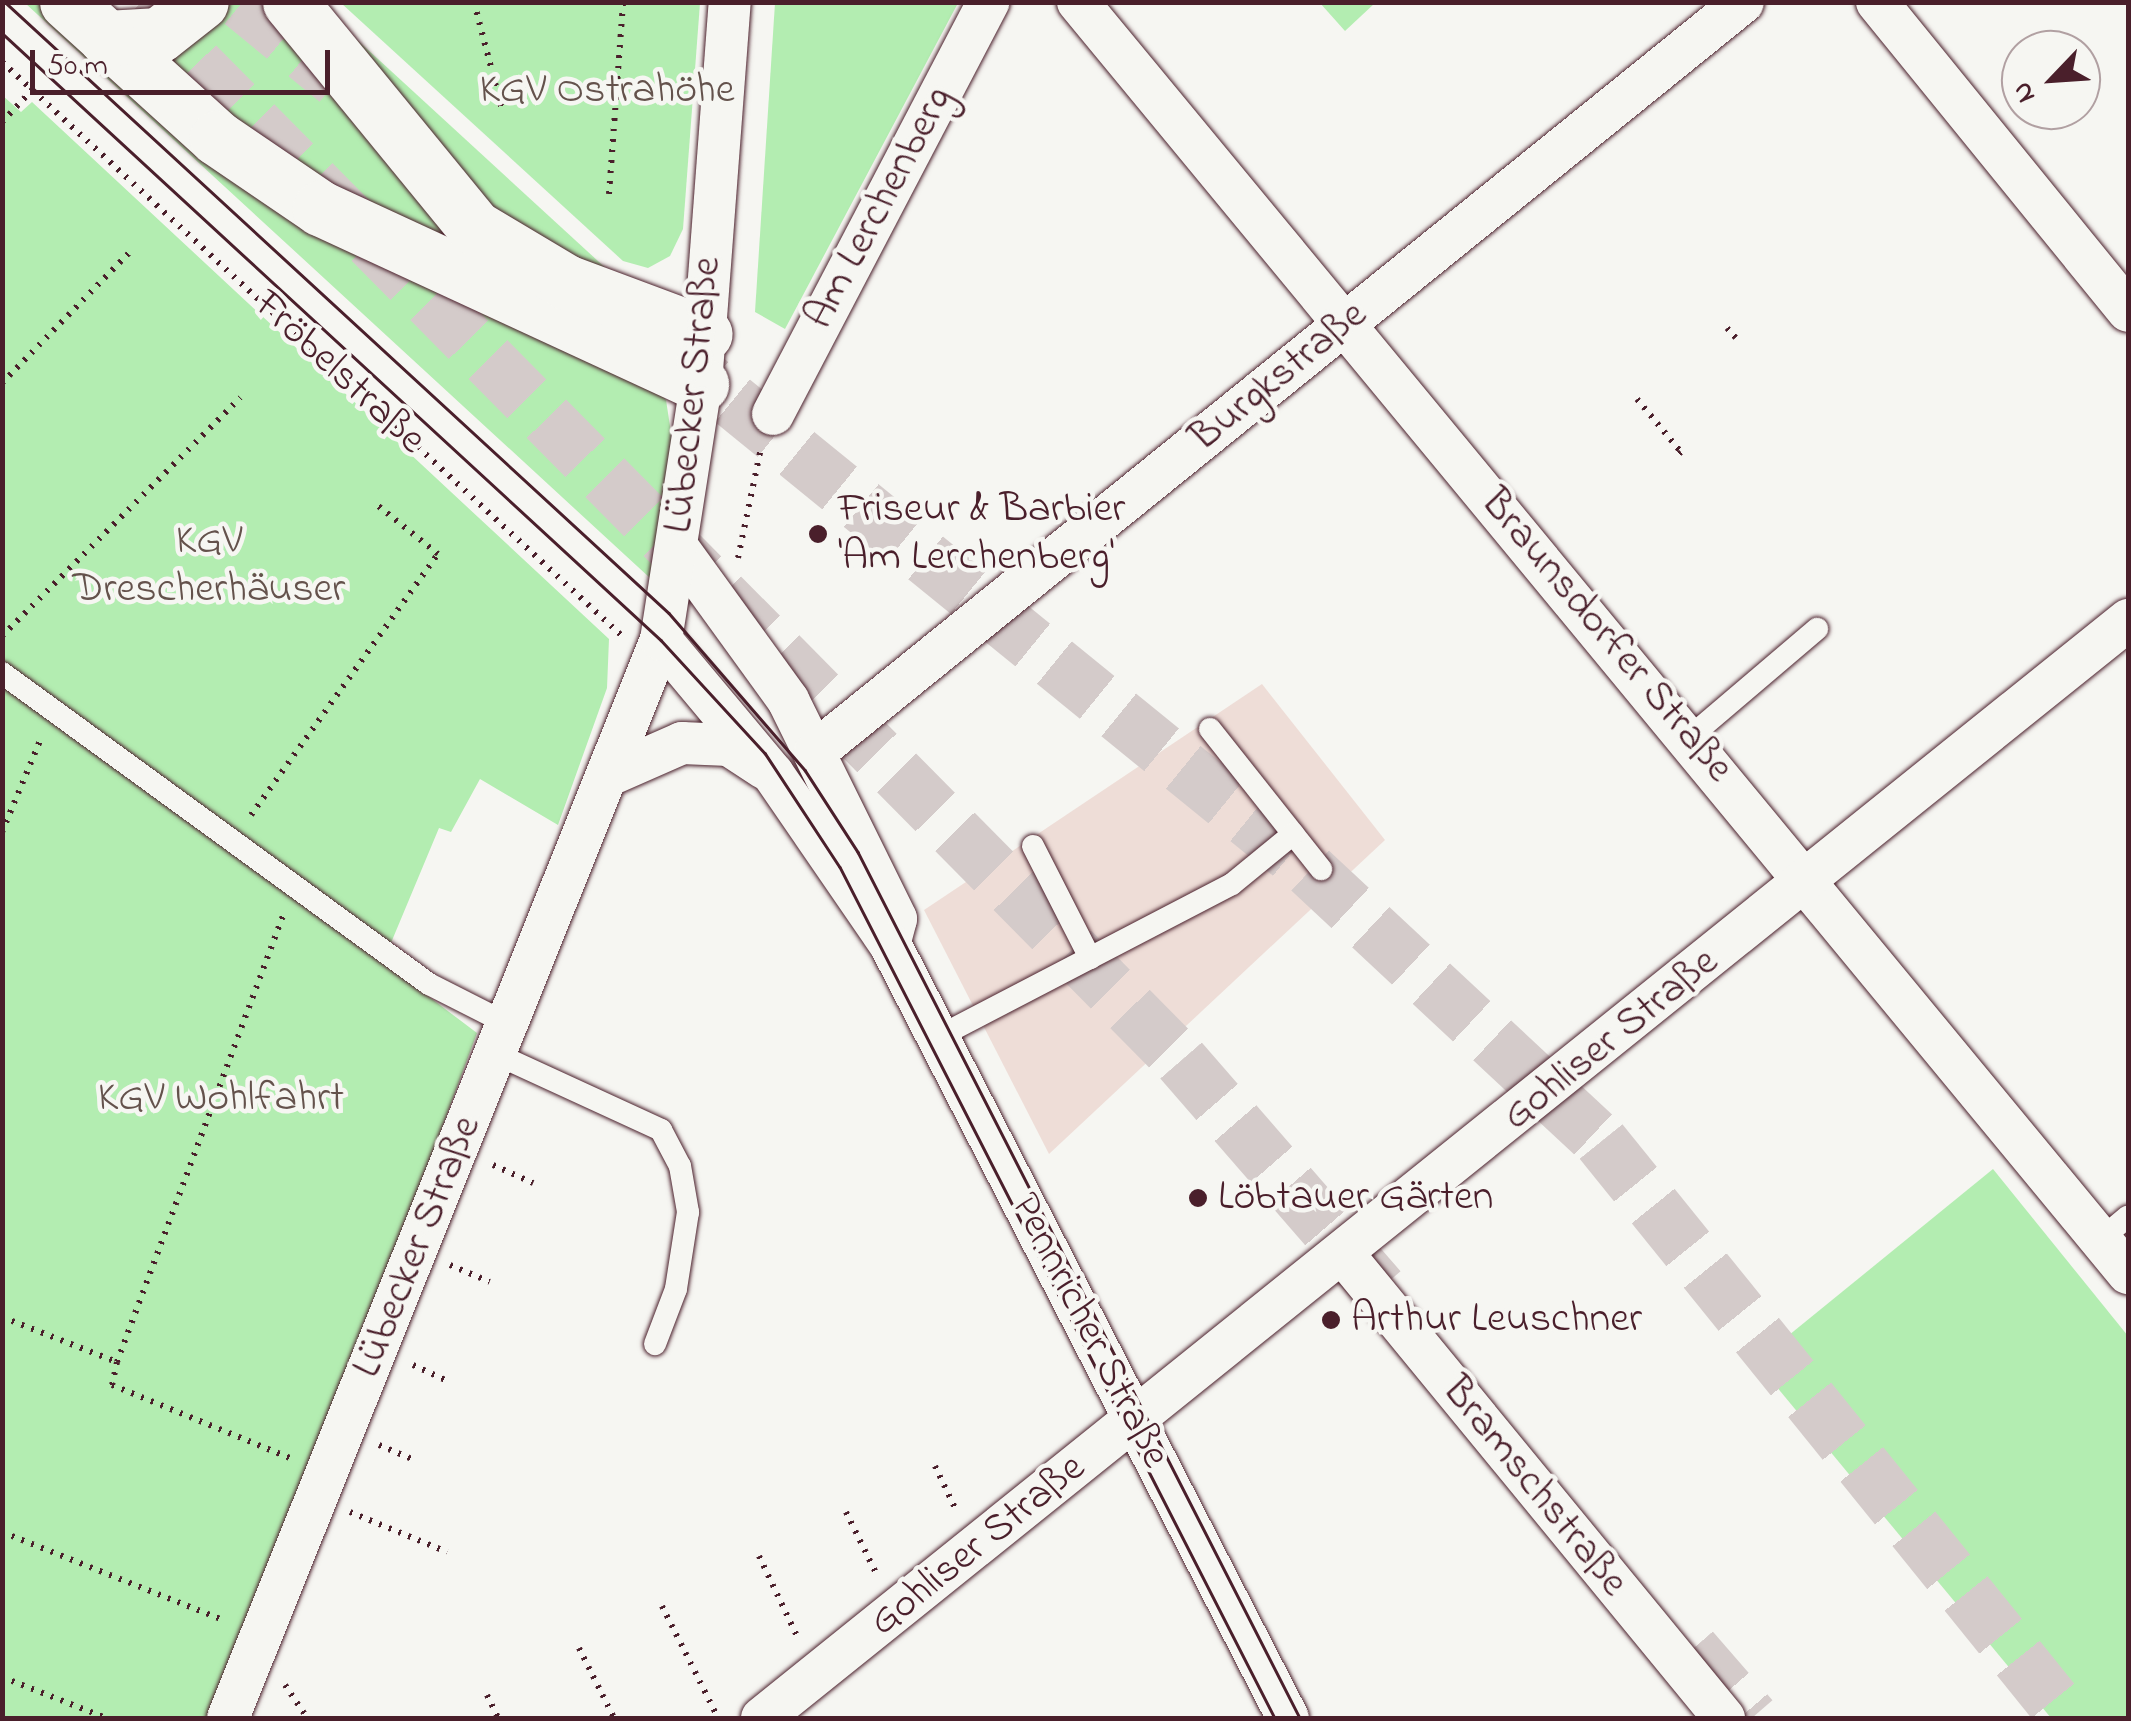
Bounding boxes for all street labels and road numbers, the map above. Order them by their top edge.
street label: Am Lerchenberg [795,78,965,338]
street label: Lübecker Straße [654,254,734,536]
street label: Fröbelstraße [242,280,436,466]
street label: Burgkstraße [1180,290,1378,464]
street label: Braunsdorfer Straße [1468,479,1744,793]
street label: Gohliser Straße [1493,938,1729,1142]
street label: Lübecker Straße [343,1109,493,1385]
street label: Pennricher Straße [998,1185,1180,1477]
street label: Bramschstraße [1430,1367,1638,1607]
street label: Gohliser Straße [860,1444,1096,1648]

